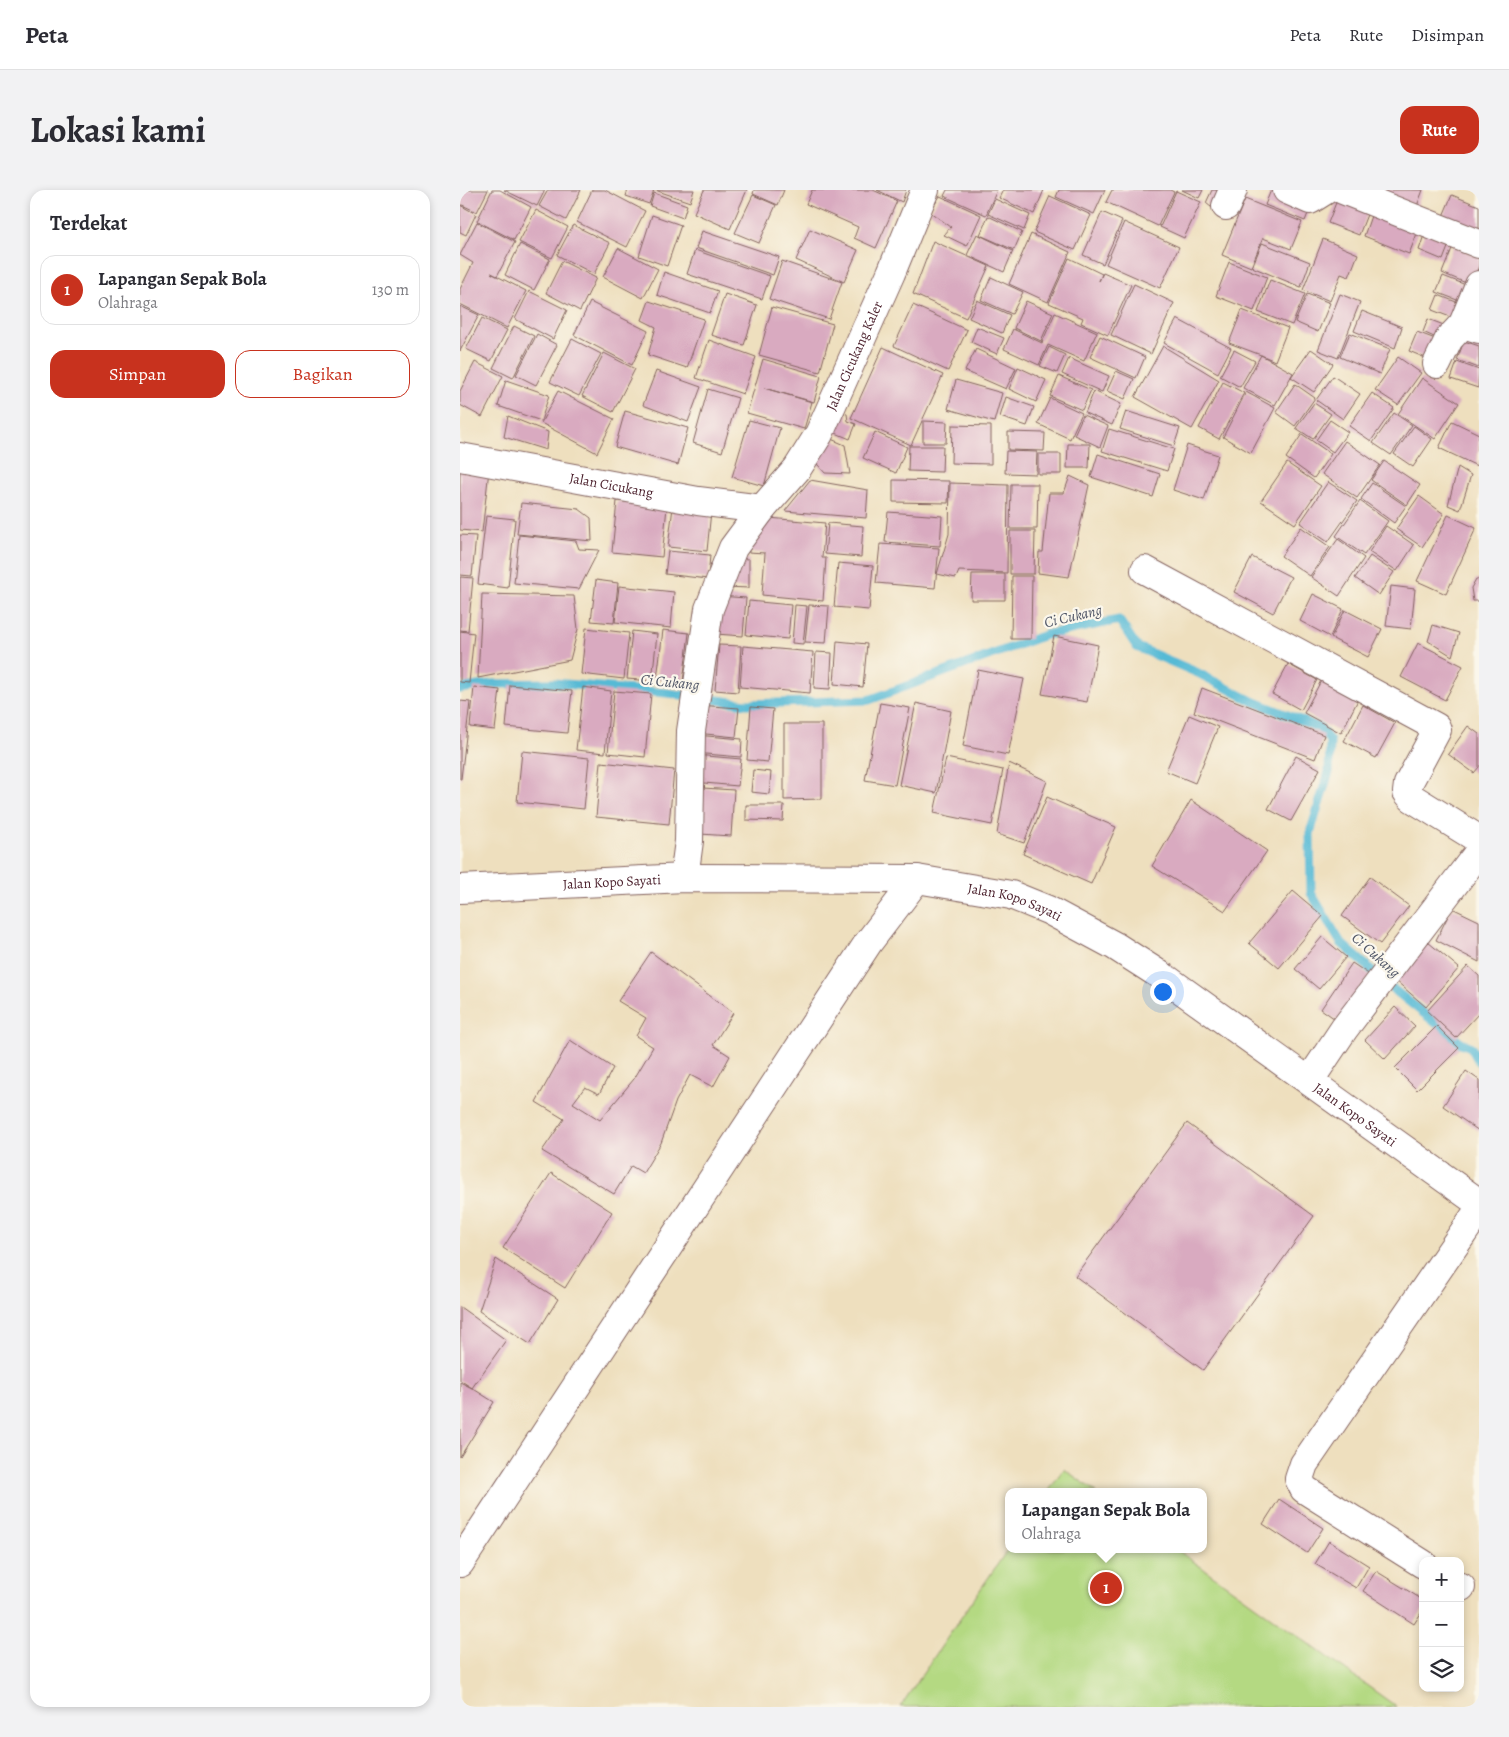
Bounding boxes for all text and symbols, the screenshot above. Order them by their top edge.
text: Peta [25,19,69,51]
text: Peta [1290,23,1321,47]
text: Rute [1349,23,1383,47]
text: Disimpan [1411,23,1484,47]
text: Lokasi kami [30,106,206,154]
button: Rute [1400,106,1479,154]
text: Terdekat [50,209,128,237]
text: Lapangan Sepak Bola [98,266,267,292]
text: 1 [64,279,70,301]
text: 130 m [372,279,409,301]
text: Olahraga [98,292,158,314]
street label: Jalan Cicukang Kaler [822,298,887,414]
button: Simpan [50,350,225,398]
button: Bagikan [235,350,410,398]
street label: Jalan Cicukang [568,468,655,503]
water label: Ci Cukang [1042,600,1104,632]
water label: Ci Cukang [640,669,701,695]
street label: Jalan Kopo Sayati [562,870,661,894]
street label: Jalan Kopo Sayati [966,879,1065,926]
water label: Ci Cukang [1347,928,1405,982]
your location [1150,979,1176,1005]
street label: Jalan Kopo Sayati [1310,1078,1400,1151]
popup [1005,1488,1207,1553]
text: Lapangan Sepak Bola [1022,1497,1190,1523]
text: Olahraga [1022,1523,1081,1545]
map controls [1419,1557,1464,1692]
button: + [1419,1557,1464,1602]
pin: 1 [1090,1569,1122,1607]
button: − [1419,1602,1464,1647]
button: layers [1419,1647,1464,1692]

